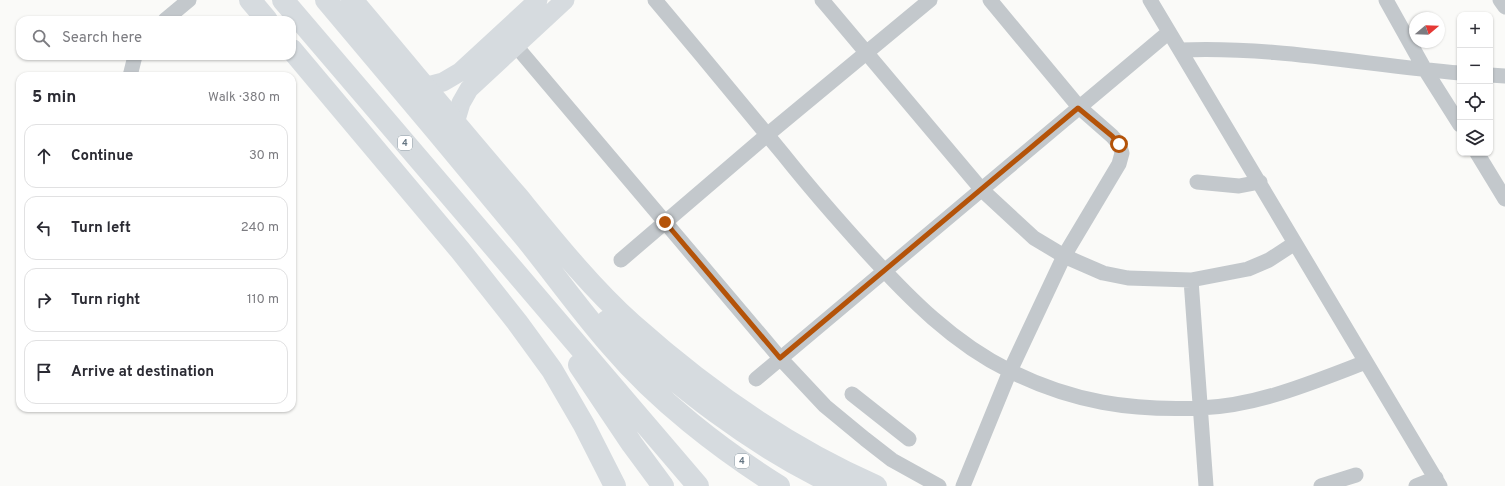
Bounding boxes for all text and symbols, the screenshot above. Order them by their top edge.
north arrow [1409,12,1445,48]
map controls [1457,12,1493,156]
button: + [1457,12,1493,48]
search box [16,16,296,60]
icon: search [30,27,52,49]
text: Search here [62,29,142,48]
button: − [1457,48,1493,84]
button: locate [1457,84,1493,120]
text: 5 min [32,87,76,109]
text: Walk · 380 m [208,90,280,106]
button: layers [1457,120,1493,156]
route start [1110,135,1128,153]
road number: 4 [398,136,412,150]
icon: ahead [33,145,55,167]
text: Continue [71,147,133,166]
text: 30 m [249,148,279,164]
route end [656,213,674,231]
icon: left [33,217,55,239]
text: Turn left [71,219,131,238]
text: 240 m [241,220,279,236]
icon: right [33,289,55,311]
text: Turn right [71,291,140,310]
text: 110 m [247,292,279,308]
icon: arrive [33,361,55,383]
text: Arrive at destination [71,363,214,382]
road number: 4 [735,454,749,468]

